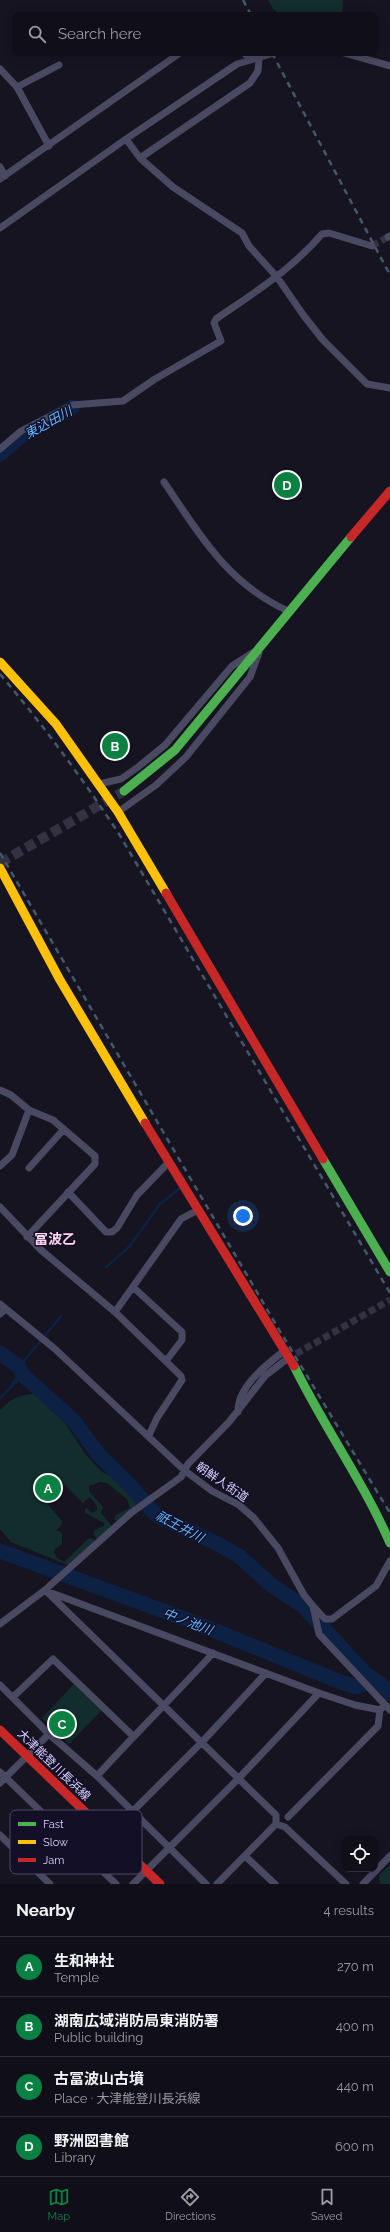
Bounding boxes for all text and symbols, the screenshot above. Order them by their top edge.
search box [12,12,378,56]
icon: search [26,23,48,45]
text: Search here [58,25,141,43]
water label: 東込田川 [22,402,76,442]
pin: D [274,470,300,500]
pin: B [102,731,128,761]
your location [233,1206,253,1226]
district label: 冨波乙 [34,1231,76,1247]
street label: 朝鮮人街道 [193,1459,251,1505]
pin: A [35,1473,61,1503]
water label: 祇王井川 [153,1508,208,1546]
water label: 中ノ池川 [161,1605,217,1639]
pin: C [49,1709,75,1739]
street label: 大津能登川長浜線 [15,1727,93,1803]
legend [10,1810,142,1874]
text: Fast [43,1818,64,1831]
text: Slow [43,1836,68,1849]
map controls [342,1836,378,1872]
button: locate [342,1836,378,1872]
text: Jam [43,1854,64,1867]
text: Nearby [16,1900,75,1920]
text: 4 results [323,1903,374,1918]
text: 生和神社 [54,1952,114,1970]
text: A [25,1959,33,1974]
text: 270 m [337,1959,374,1974]
text: Temple [54,1970,99,1985]
text: 湖南広域消防局東消防署 [54,2012,219,2030]
text: B [25,2019,33,2034]
text: 400 m [336,2019,374,2034]
text: Public building [54,2030,143,2045]
text: 古冨波山古墳 [54,2070,144,2088]
text: C [25,2079,33,2094]
text: 440 m [337,2079,374,2094]
text: Place · 大津能登川長浜線 [54,2091,201,2106]
text: 野洲図書館 [54,2132,129,2150]
text: D [24,2139,34,2154]
text: 600 m [335,2139,374,2154]
text: Library [54,2150,96,2165]
tab: Map [48,2186,70,2223]
tab: Directions [165,2186,216,2223]
tab: Saved [311,2186,342,2223]

